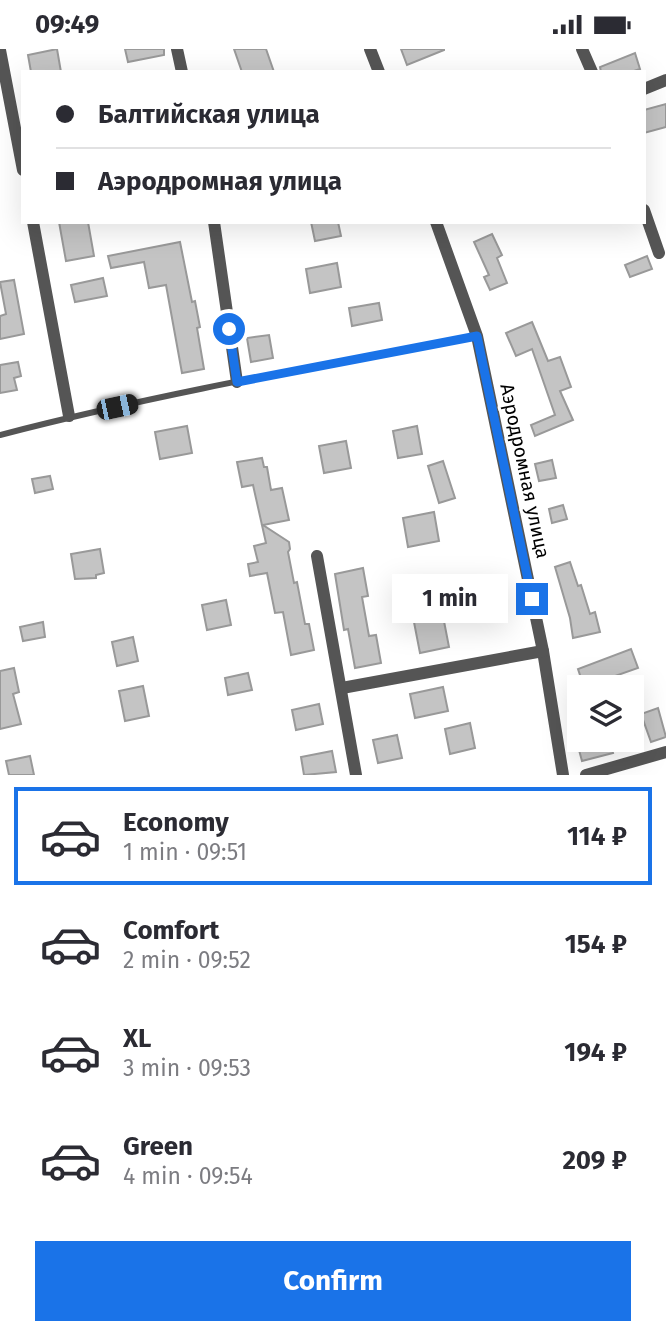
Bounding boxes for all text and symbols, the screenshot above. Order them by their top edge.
text: 09:49 [35,9,99,40]
text: Балтийская улица [98,99,320,130]
text: Аэродромная улица [98,166,342,197]
route start [213,313,245,345]
street label: Аэродромная улица [495,382,555,560]
car [95,392,140,422]
callout: 1 min [392,575,508,623]
route end [516,583,548,615]
text: 1 min [422,584,478,612]
map controls [567,675,644,752]
button: layers [567,675,644,752]
icon: car [39,805,102,868]
text: Economy [123,807,229,838]
text: 114 ₽ [567,821,627,852]
text: 1 min · 09:51 [123,838,247,866]
icon: car [39,913,102,976]
text: Comfort [123,915,219,946]
text: 154 ₽ [565,929,627,960]
text: 2 min · 09:52 [123,946,251,974]
icon: car [39,1021,102,1084]
text: XL [123,1023,151,1054]
text: 194 ₽ [564,1037,627,1068]
text: 3 min · 09:53 [123,1054,251,1082]
icon: car [39,1129,102,1192]
text: Green [123,1131,193,1162]
text: 209 ₽ [562,1145,627,1176]
text: 4 min · 09:54 [123,1162,253,1190]
button: Confirm [35,1241,631,1321]

